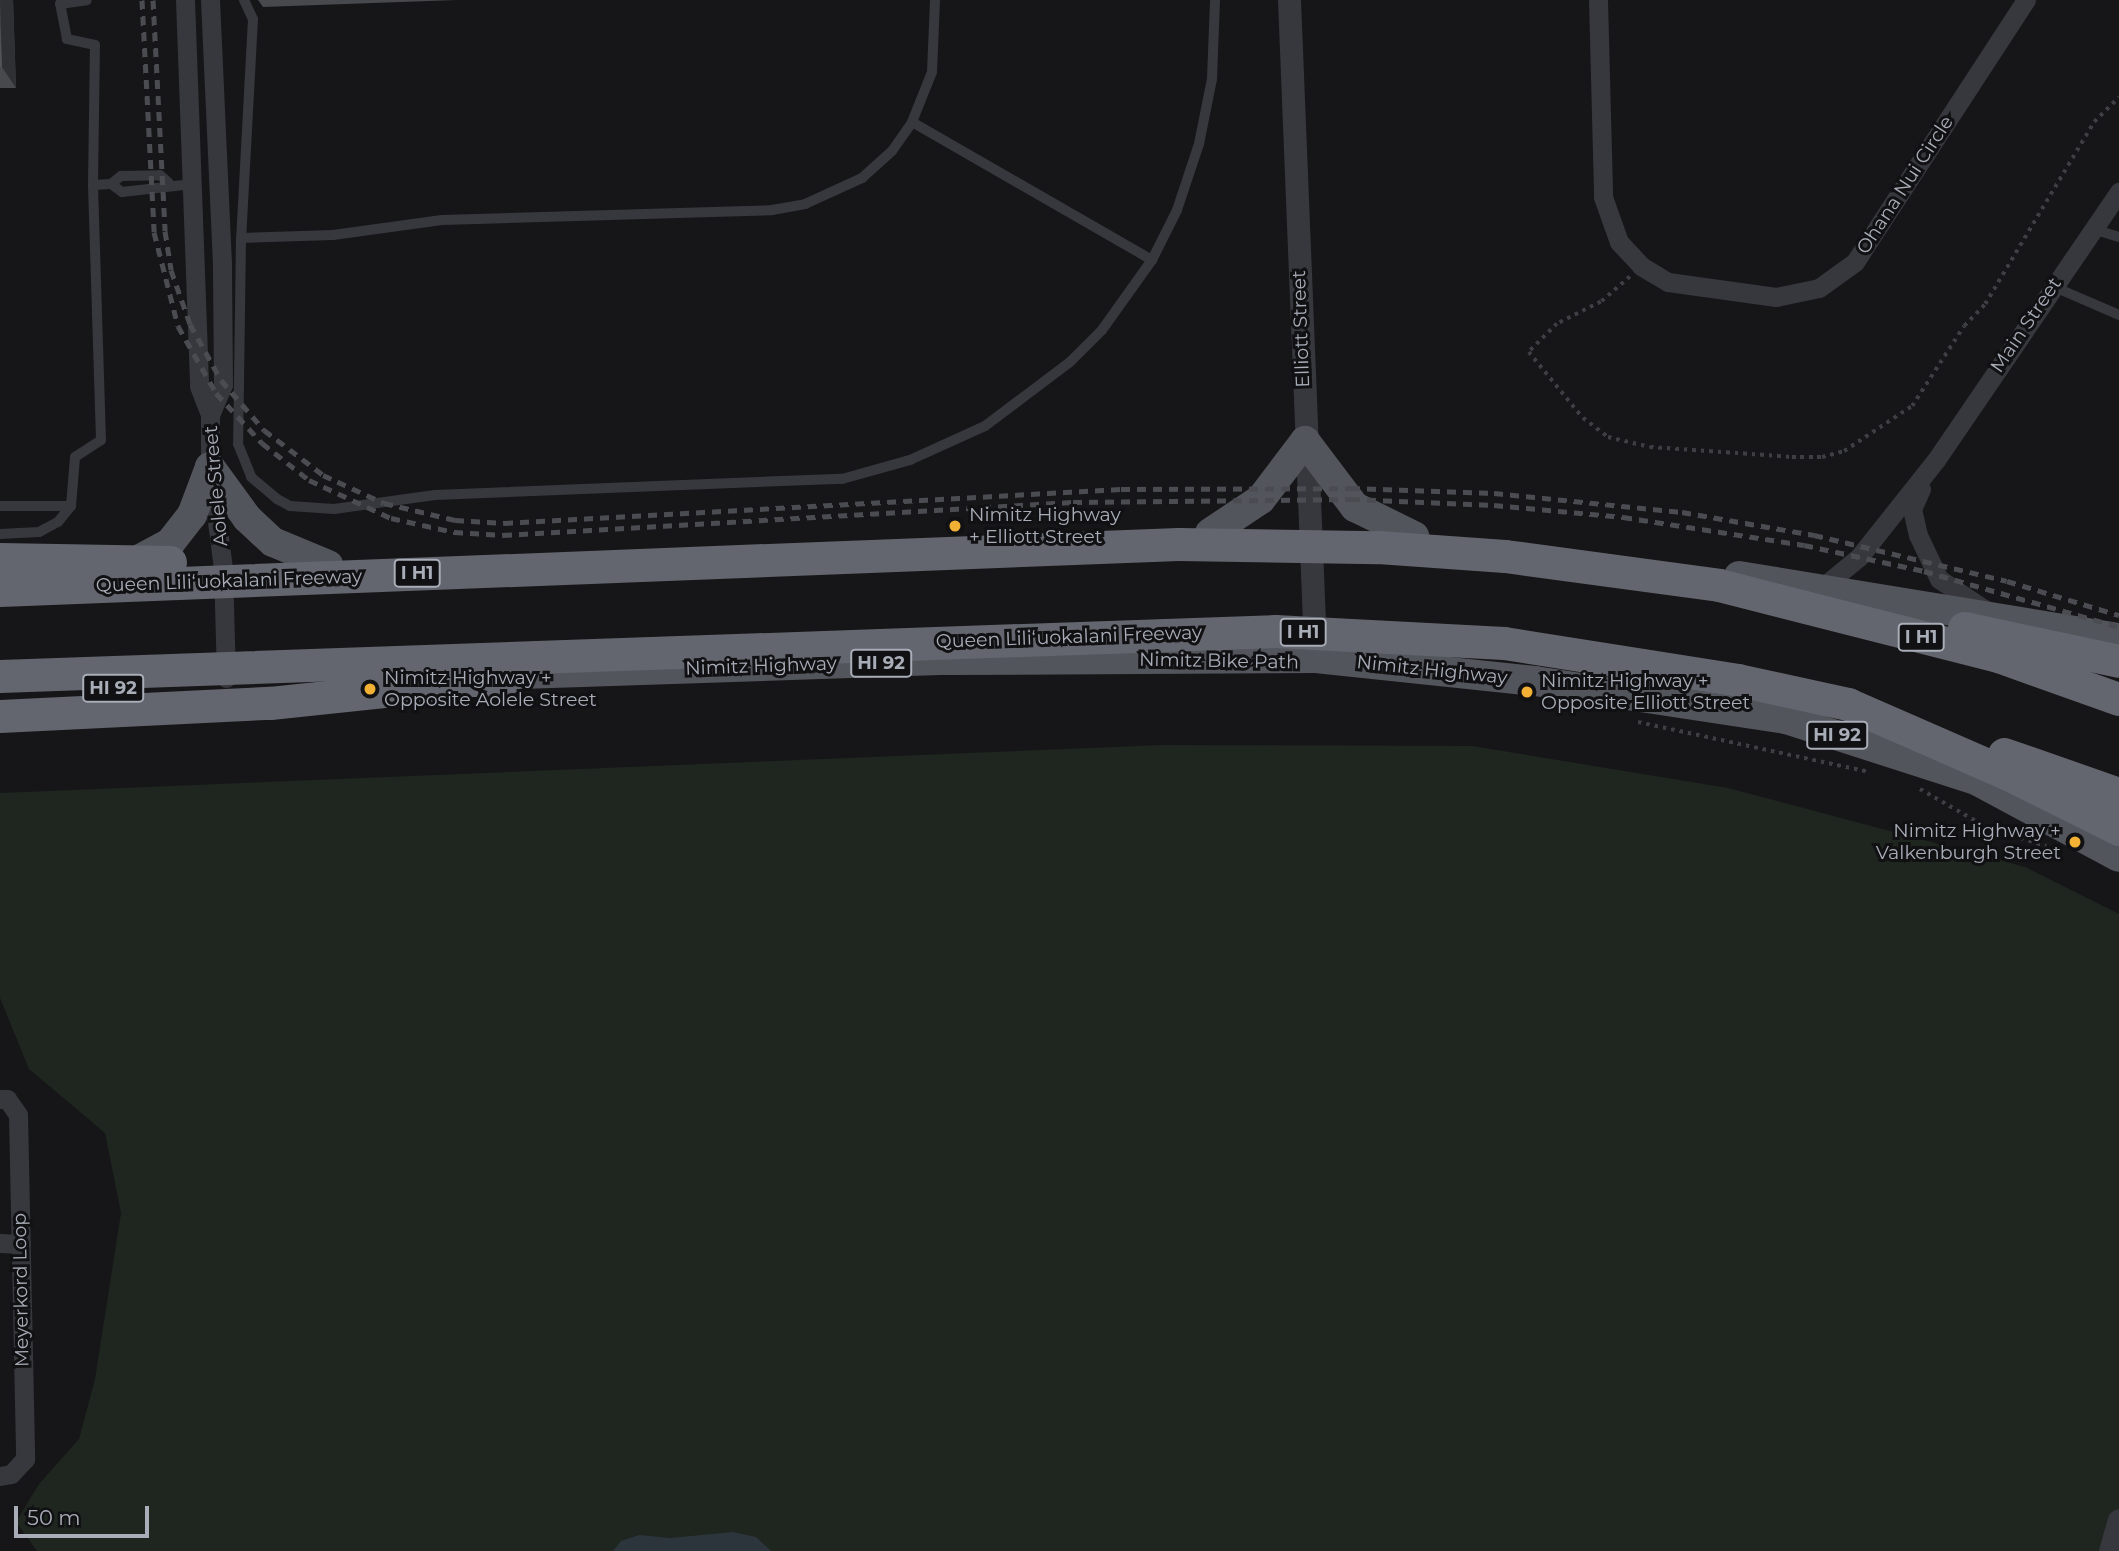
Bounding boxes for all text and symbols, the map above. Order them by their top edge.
street label: Ohana Nui Circle [1852,112,1958,258]
street label: Elliott Street [1288,270,1314,388]
street label: Main Street [1986,273,2066,377]
street label: Aolele Street [199,425,233,547]
place label: Nimitz Highway + Elliott Street [969,504,1121,548]
marker: Nimitz Highway + Elliott Street [947,518,963,534]
road number: I H1 [392,558,442,588]
street label: Queen Liliʻuokalani Freeway [95,565,363,597]
road number: I H1 [1278,618,1328,646]
street label: Queen Liliʻuokalani Freeway [935,621,1203,653]
road number: I H1 [1896,622,1946,652]
road number: HI 92 [850,648,912,678]
street label: Nimitz Bike Path [1139,648,1299,674]
street label: Nimitz Highway [1355,651,1509,689]
street label: Nimitz Highway [685,652,837,680]
place label: Nimitz Highway + Opposite Aolele Street [384,667,597,711]
place label: Nimitz Highway + Opposite Elliott Street [1541,670,1750,714]
road number: HI 92 [82,674,144,702]
marker: Nimitz Highway + Opposite Aolele Street [362,681,378,697]
marker: Nimitz Highway + Opposite Elliott Street [1519,684,1535,700]
road number: HI 92 [1806,720,1868,750]
place label: Nimitz Highway + Valkenburgh Street [1876,820,2061,864]
marker: Nimitz Highway + Valkenburgh Street [2067,834,2083,850]
street label: Meyerkord Loop [8,1213,34,1367]
scale bar [18,1492,152,1536]
text: 50 m [27,1505,81,1530]

